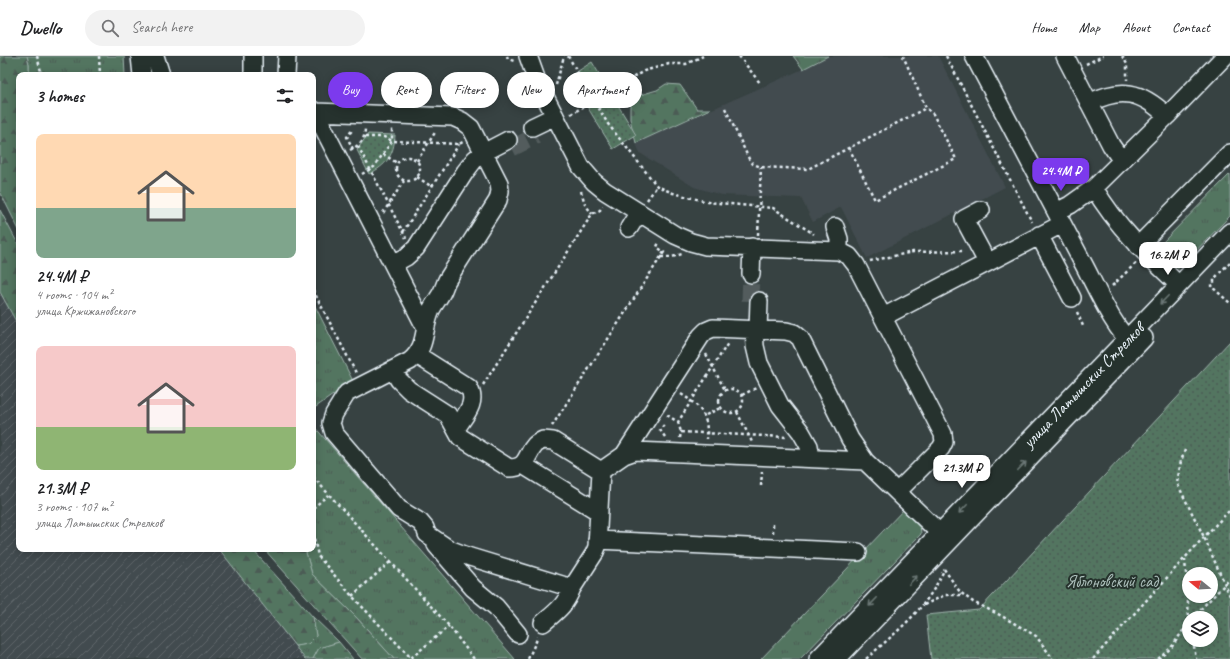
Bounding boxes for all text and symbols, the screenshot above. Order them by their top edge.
search box [85,10,365,46]
text: Dwello [20,16,61,40]
icon: search [99,17,121,39]
text: Search here [131,18,192,37]
text: Home [1031,19,1057,36]
text: Map [1079,19,1100,36]
text: About [1122,19,1150,36]
text: Contact [1172,19,1210,36]
chip: Buy [328,72,373,108]
chip: Rent [381,72,432,108]
chip: Filters [440,72,499,108]
chip: New [507,72,555,108]
chip: Apartment [563,72,642,108]
icon: filters [274,85,296,107]
text: 3 homes [36,86,84,107]
pin: 24.4M ₽ [1024,158,1098,192]
icon: home [130,160,202,232]
text: 24.4M ₽ [1041,163,1081,179]
pin: 16.2M ₽ [1131,242,1205,276]
text: 16.2M ₽ [1148,247,1188,263]
text: 24.4M ₽ [36,266,88,287]
text: 4 rooms · 104 m² [36,287,112,303]
one-way arrow [1159,295,1169,305]
text: улица Кржижановского [36,303,135,319]
street label: улица Латышских Стрелков [1018,316,1151,453]
icon: home [130,372,202,444]
pin: 21.3M ₽ [925,455,999,489]
text: 21.3M ₽ [942,460,982,476]
one-way arrow [1017,461,1027,471]
text: 21.3M ₽ [36,478,88,499]
text: 3 rooms · 107 m² [36,499,112,515]
one-way arrow [958,504,968,514]
text: улица Латышских Стрелков [36,515,163,531]
north arrow [1182,567,1218,603]
map controls [1182,567,1218,647]
park label: Яблоновский сад [1066,571,1160,592]
one-way arrow [908,575,917,585]
one-way arrow [868,597,878,607]
button: layers [1182,611,1218,647]

